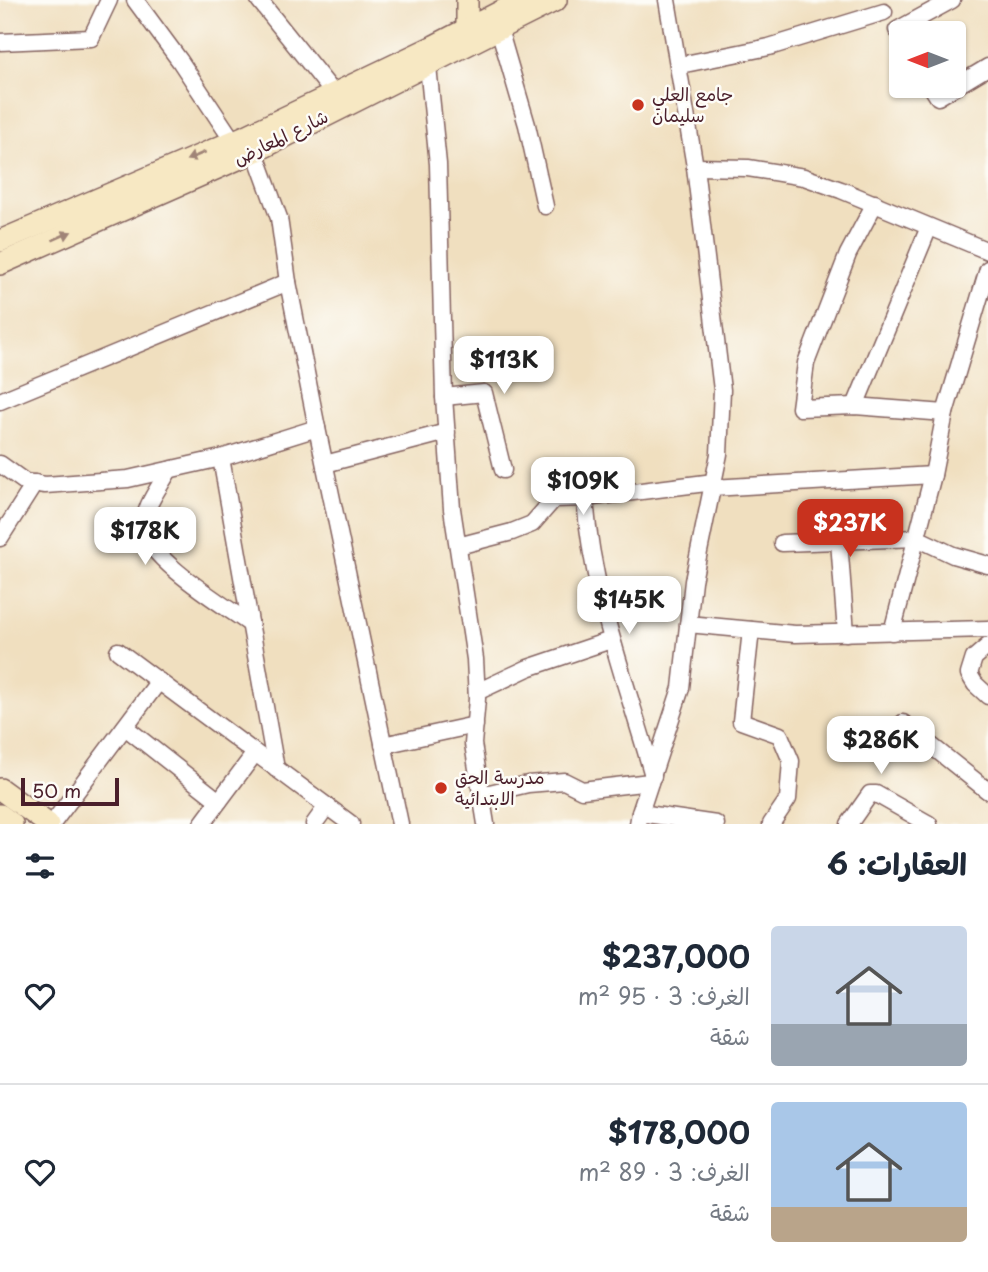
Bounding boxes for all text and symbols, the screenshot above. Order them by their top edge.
north arrow [889,21,966,98]
map controls [889,21,966,98]
place label: جامع العلي سليمان [652,80,733,128]
marker: جامع العلي سليمان [630,97,646,113]
street label: شارع المعارض [228,102,332,171]
one-way arrow [186,151,207,162]
one-way arrow [52,230,73,241]
pin: $113K [455,336,553,396]
text: $113K [470,341,538,376]
pin: $109K [534,458,632,517]
text: $109K [547,462,619,497]
pin: $237K [801,500,899,559]
text: $237K [813,504,887,539]
pin: $178K [96,508,194,567]
text: $178K [110,512,180,547]
pin: $145K [580,576,678,636]
text: $145K [593,581,665,616]
pin: $286K [832,716,930,776]
text: $286K [843,721,919,756]
place label: مدرسة الحق الابتدائية [455,763,545,811]
scale bar [21,775,119,807]
text: 50 m [32,776,81,804]
marker: مدرسة الحق الابتدائية [433,780,449,796]
text: العقارات: 6 [827,840,967,885]
icon: filters [21,847,59,885]
text: $237,000 [602,933,750,978]
icon: home [827,954,911,1038]
icon: heart [21,977,59,1015]
text: الغرف: 3 · 95 m² [578,978,750,1013]
text: شقة [710,1018,750,1053]
text: $178,000 [608,1109,750,1154]
icon: home [827,1130,911,1214]
icon: heart [21,1153,59,1191]
text: الغرف: 3 · 89 m² [578,1154,750,1189]
text: شقة [710,1194,750,1229]

